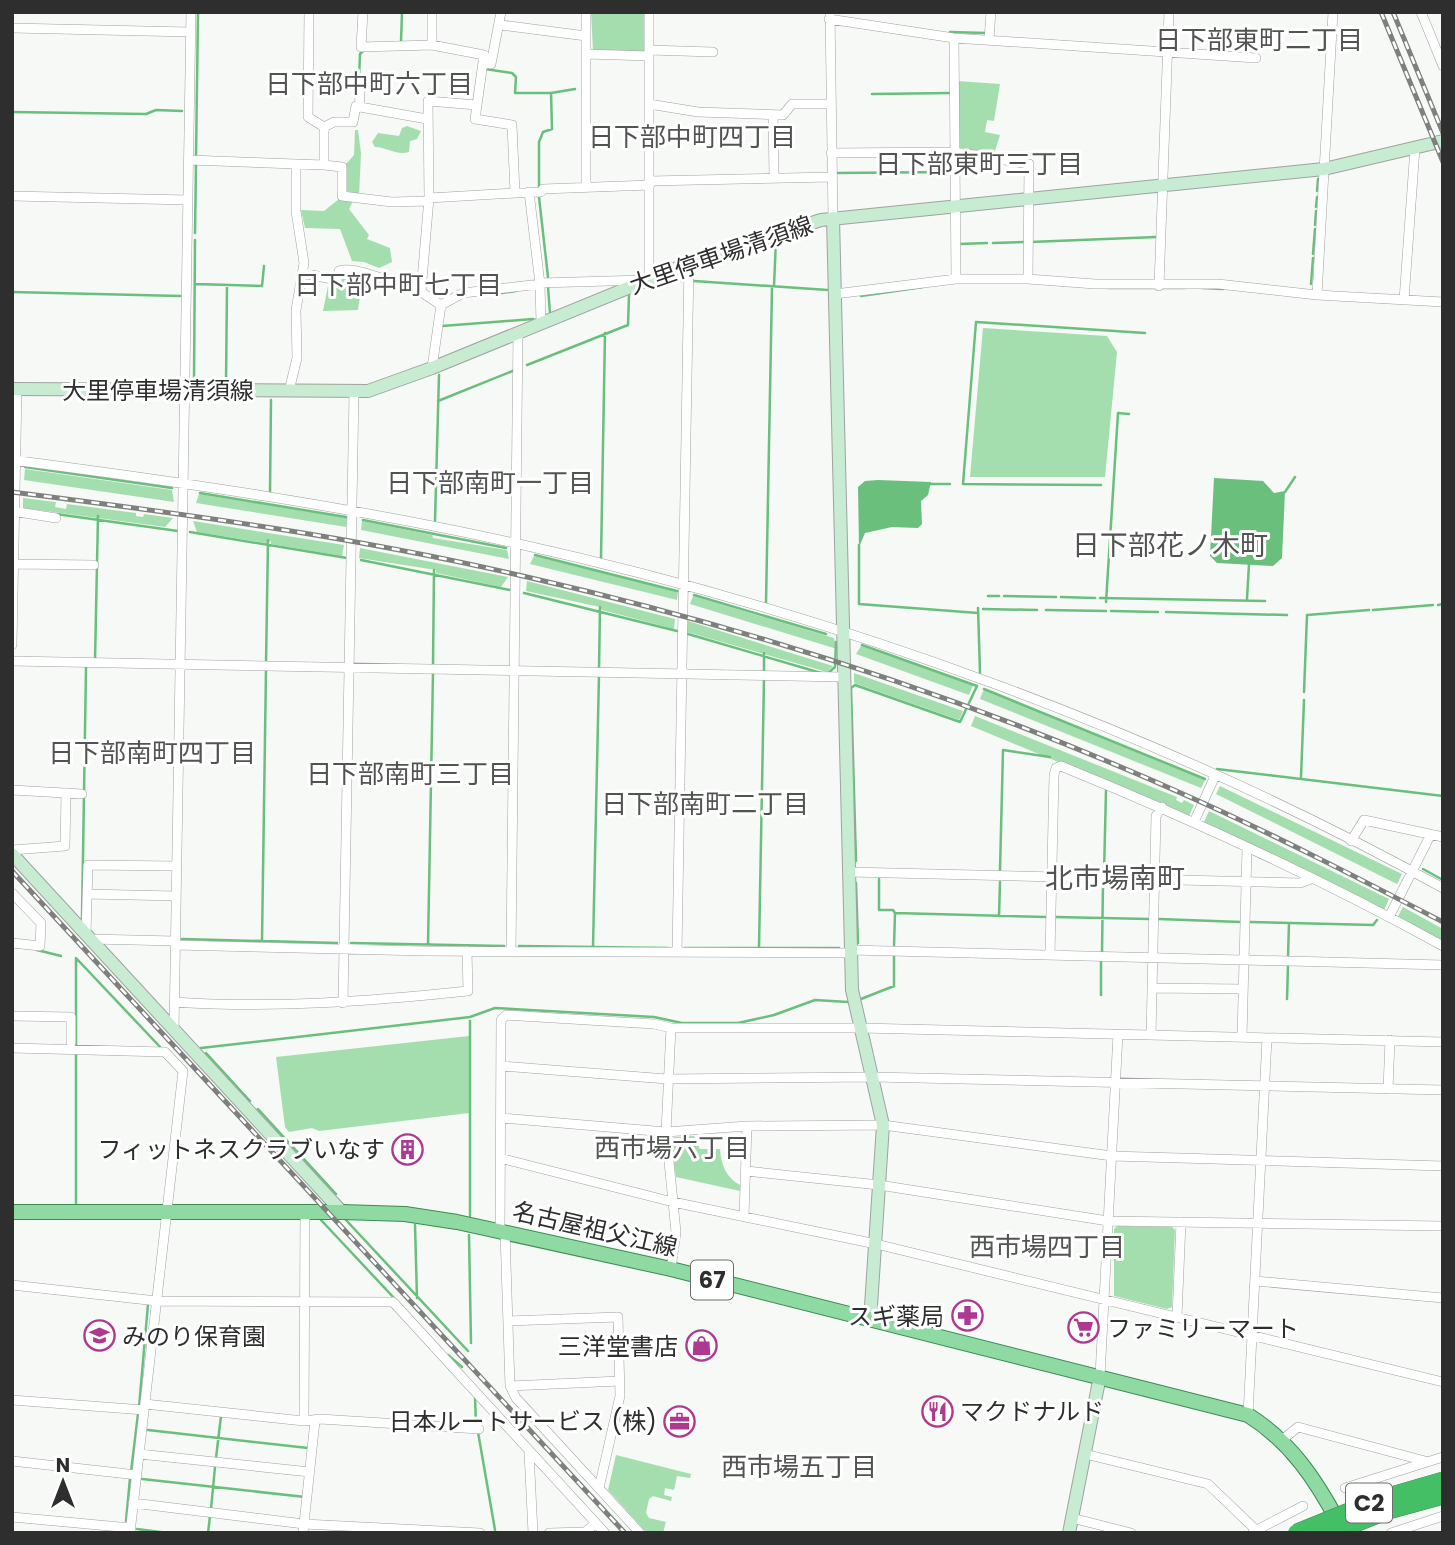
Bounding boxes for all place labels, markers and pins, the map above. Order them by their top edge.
building icon: フィットネスクラブいなす [391,1132,425,1166]
place label: フィットネスクラブいなす [97,1133,385,1166]
pharmacy icon: スギ薬局 [950,1299,984,1333]
place label: スギ薬局 [848,1300,944,1333]
supermarket icon: ファミリーマート [1067,1311,1101,1345]
place label: ファミリーマート [1107,1312,1299,1345]
school or university icon: みのり保育園 [82,1319,116,1353]
place label: みのり保育園 [122,1320,266,1353]
shop icon: 三洋堂書店 [684,1329,718,1363]
place label: 三洋堂書店 [558,1330,678,1363]
restaurant icon: マクドナルド [920,1394,954,1428]
place label: マクドナルド [960,1395,1104,1428]
office icon: 日本ルートサービス (株) [663,1404,697,1438]
place label: 日本ルートサービス (株) [389,1405,657,1438]

